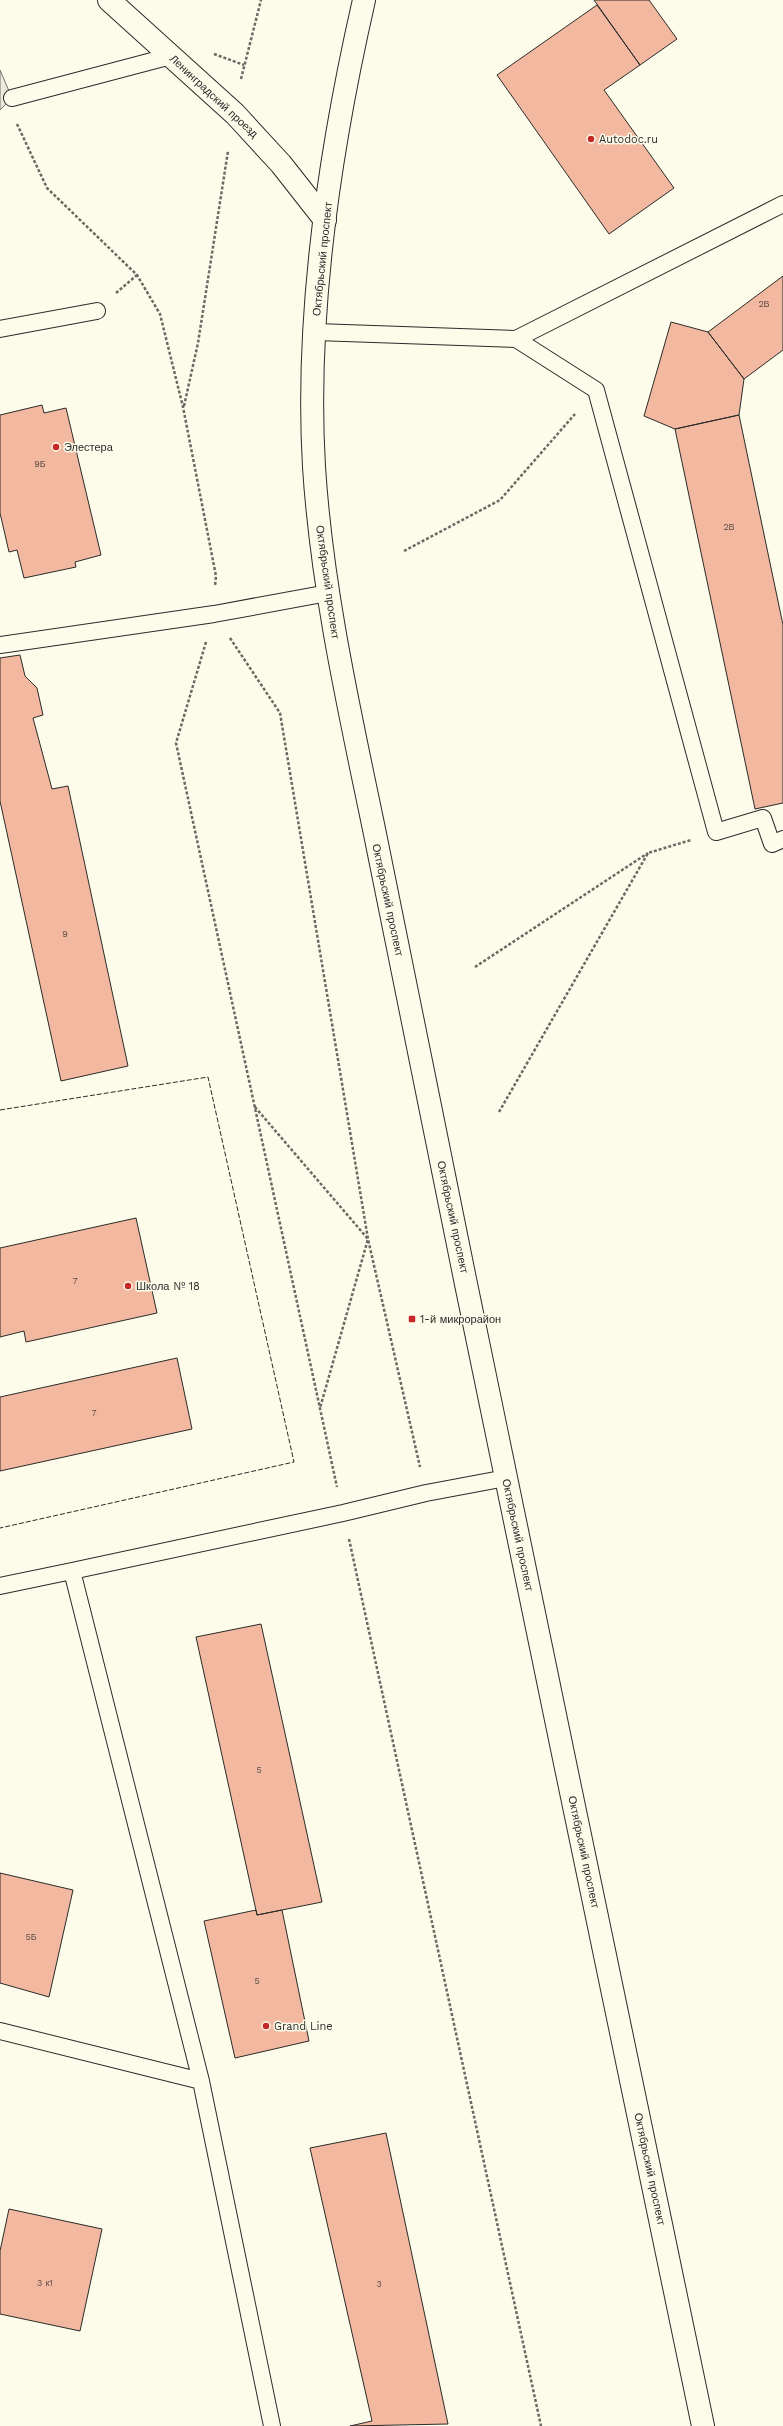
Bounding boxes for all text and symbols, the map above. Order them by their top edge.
street label: Ленинградский проезд [167,52,261,141]
place label: Autodoc.ru [599,133,658,146]
marker: Autodoc.ru [586,134,596,144]
street label: Октябрьский проспект [310,201,335,317]
house number: 2В [758,299,770,309]
place label: Элестера [64,441,114,454]
marker: Элестера [51,442,61,452]
house number: 9Б [34,459,46,469]
house number: 2В [723,522,735,532]
street label: Октябрьский проспект [313,524,342,640]
street label: Октябрьский проспект [369,843,406,958]
house number: 9 [62,929,68,939]
street label: Октябрьский проспект [434,1160,471,1275]
house number: 7 [72,1276,78,1286]
place label: Школа № 18 [136,1280,200,1293]
marker: Школа № 18 [123,1281,133,1291]
place label: 1-й микрорайон [420,1313,501,1326]
marker: 1-й микрорайон [407,1314,417,1324]
house number: 7 [91,1408,97,1418]
street label: Октябрьский проспект [499,1478,536,1593]
house number: 5 [256,1765,262,1775]
street label: Октябрьский проспект [565,1795,602,1910]
house number: 5Б [25,1932,37,1942]
house number: 5 [254,1976,260,1986]
place label: Grand Line [274,2020,333,2033]
marker: Grand Line [261,2021,271,2031]
street label: Октябрьский проспект [631,2112,668,2227]
house number: 3 к1 [37,2278,53,2288]
house number: 3 [376,2279,382,2289]

